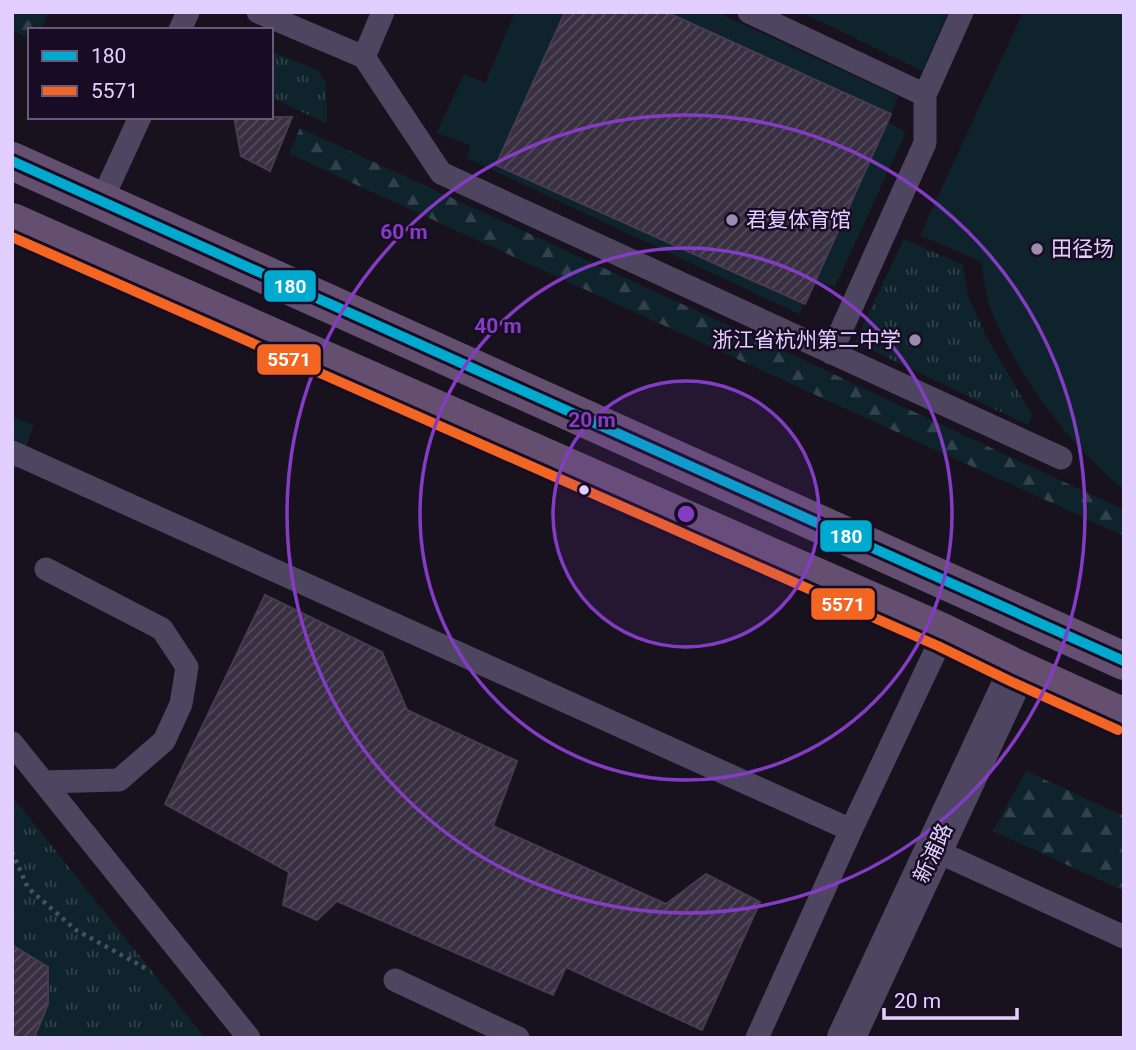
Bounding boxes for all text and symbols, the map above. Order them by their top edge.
legend [28,28,273,119]
text: 180 [91,44,126,68]
text: 5571 [91,79,138,103]
place label: 君复体育馆 [746,208,851,232]
marker: 君复体育馆 [724,212,740,228]
text: 60 m [380,220,428,244]
place label: 田径场 [1051,237,1114,261]
marker: 田径场 [1029,241,1045,257]
line badge: 180 [263,269,317,303]
text: 180 [274,275,306,298]
text: 40 m [474,314,522,338]
place label: 浙江省杭州第二中学 [712,328,901,352]
marker: 浙江省杭州第二中学 [907,332,923,348]
line badge: 5571 [256,343,322,376]
text: 5571 [267,348,311,371]
text: 20 m [568,408,616,432]
unlabelled marker [577,483,591,497]
centre of rings [674,502,698,526]
line badge: 180 [819,519,873,553]
text: 180 [830,525,862,548]
line badge: 5571 [810,587,876,621]
text: 5571 [821,593,865,616]
street label: 新浦路 [909,819,957,887]
scale bar [884,976,1017,1020]
text: 20 m [894,989,941,1013]

